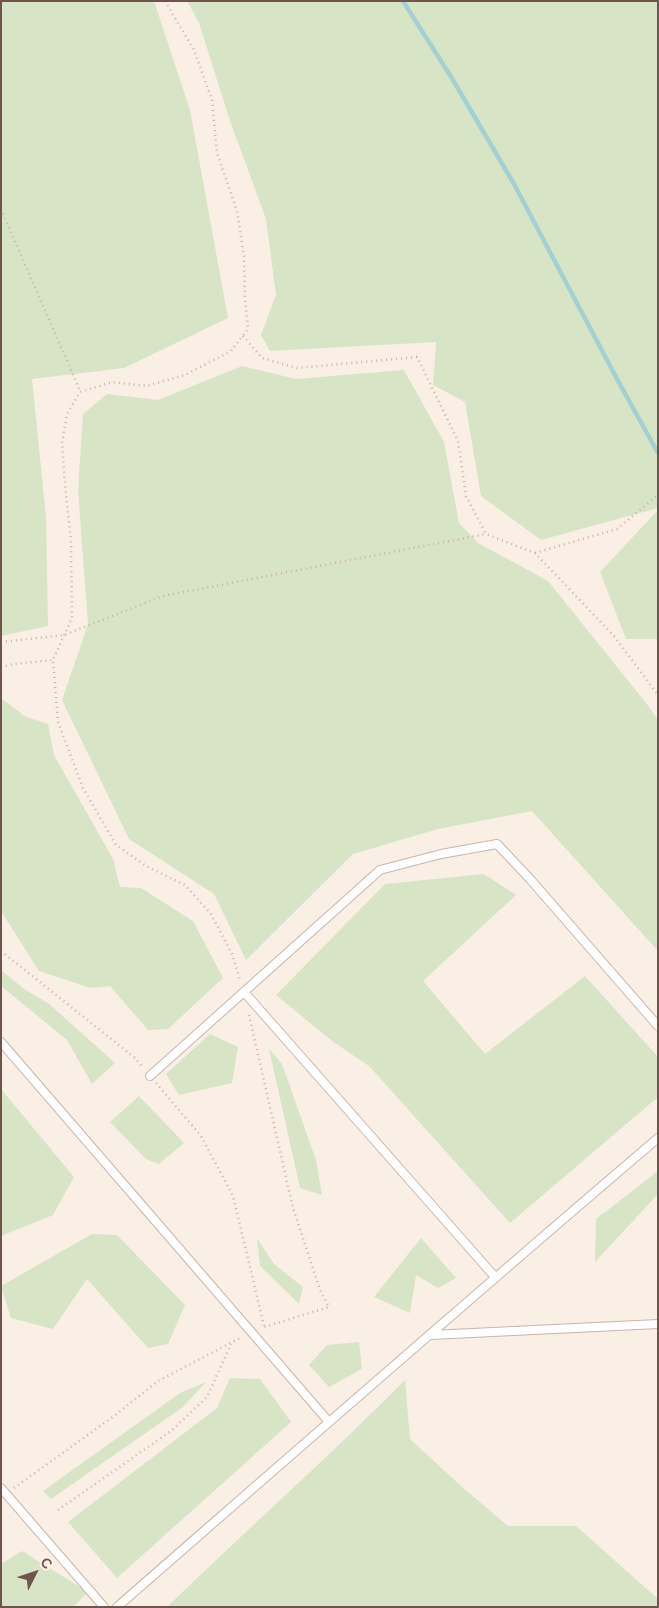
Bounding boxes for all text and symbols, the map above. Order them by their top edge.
north arrow [10,1548,60,1598]
text: С [37,1554,56,1572]

